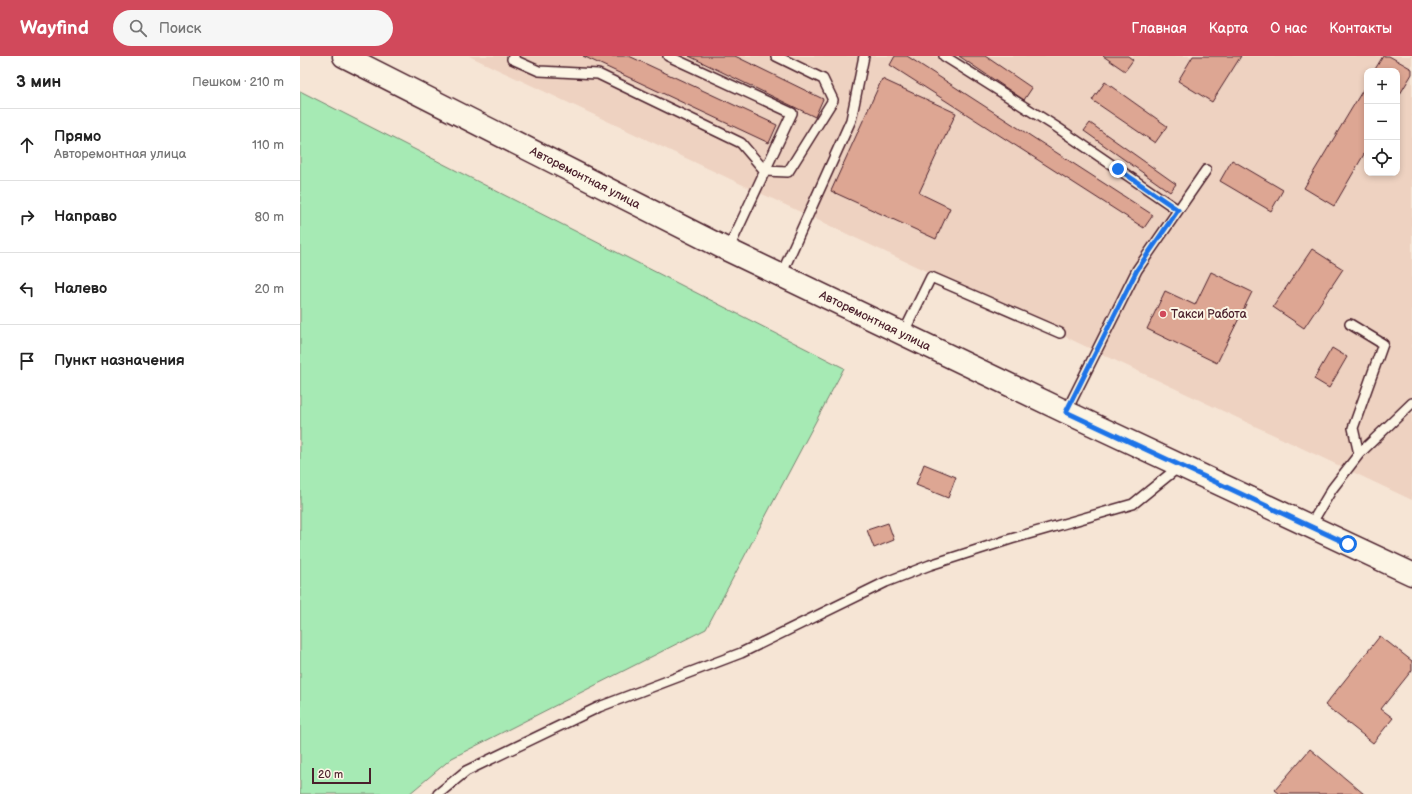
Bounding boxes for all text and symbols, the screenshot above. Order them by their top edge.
search box [113,10,393,46]
text: Wayfind [20,17,89,40]
icon: search [127,17,149,39]
text: Поиск [159,19,202,38]
text: Главная [1132,20,1187,37]
text: Карта [1209,20,1248,37]
text: О нас [1270,20,1307,37]
text: Контакты [1329,20,1392,37]
map controls [1364,68,1400,176]
button: + [1364,68,1400,104]
text: 3 мин [16,72,61,92]
text: Пешком · 210 m [192,74,284,90]
button: − [1364,104,1400,140]
text: Прямо [54,127,101,146]
icon: ahead [16,134,38,156]
text: 110 m [252,137,284,153]
button: locate [1364,140,1400,176]
street label: Авторемонтная улица [526,143,643,212]
text: Авторемонтная улица [54,146,186,162]
route end [1109,160,1127,178]
icon: right [16,206,38,228]
text: Направо [54,207,117,226]
text: 80 m [255,209,284,225]
icon: left [16,278,38,300]
text: Налево [54,279,107,298]
text: 20 m [254,281,284,297]
street label: Авторемонтная улица [816,287,933,355]
place label: Такси Работа [1171,307,1247,322]
marker: Такси Работа [1158,309,1168,319]
icon: arrive [16,350,38,372]
text: Пункт назначения [54,351,185,370]
route start [1339,535,1357,553]
scale bar [312,766,371,785]
text: 20 m [318,768,343,781]

